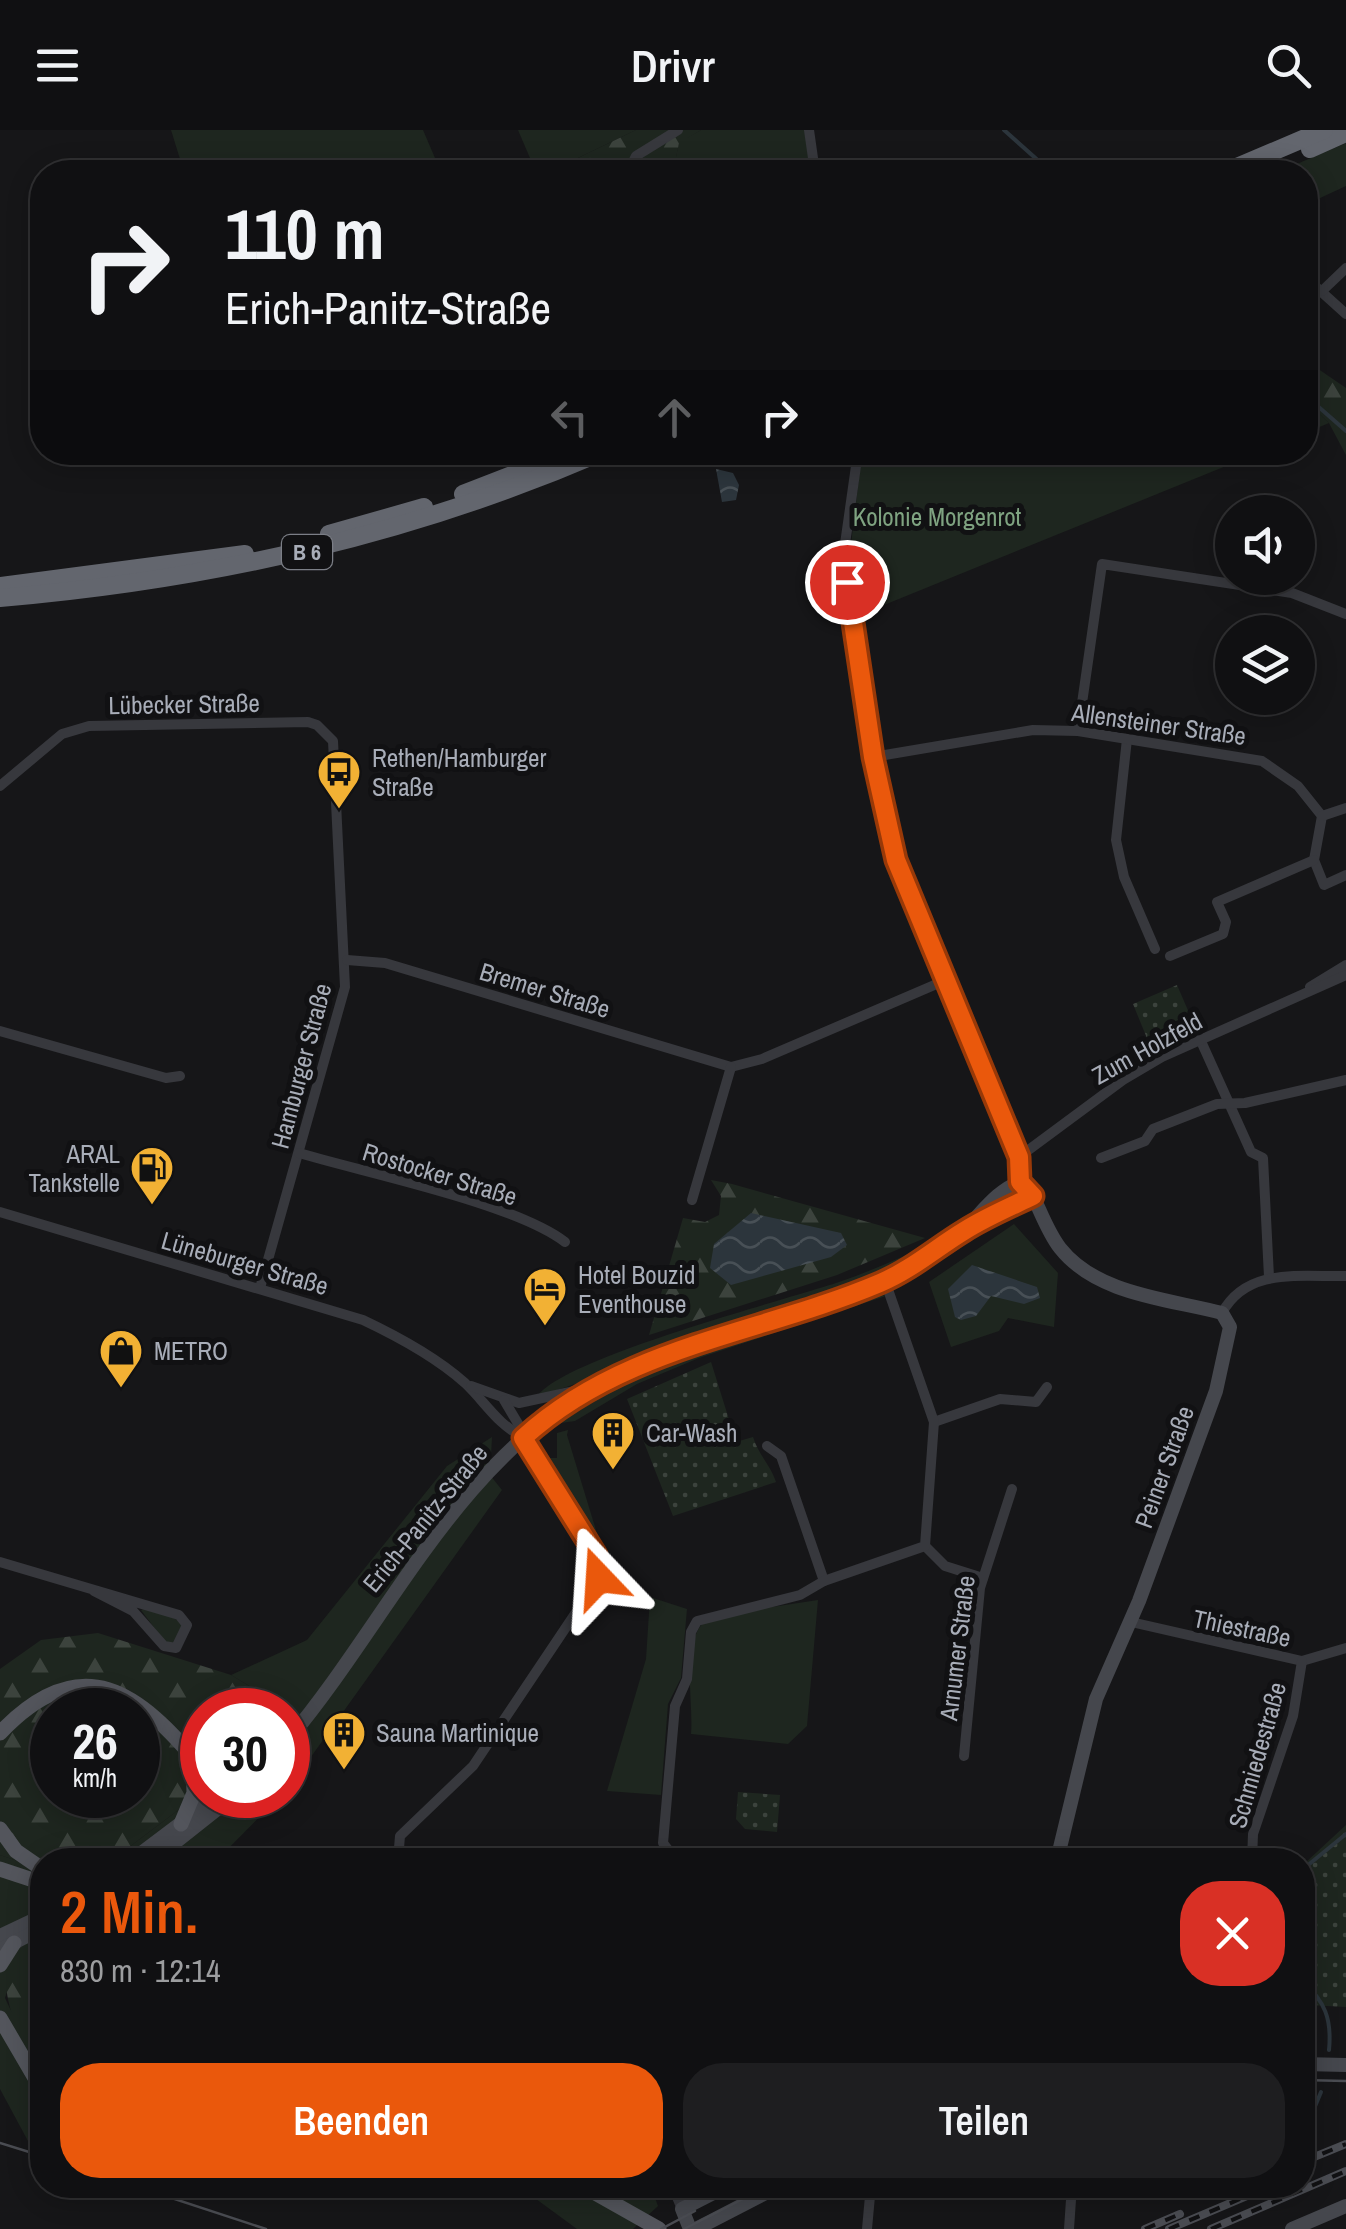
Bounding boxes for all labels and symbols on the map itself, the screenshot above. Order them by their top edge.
park label: Kolonie Morgenrot [853,500,1022,534]
road number: B 6 [282,535,332,569]
pin [805,540,890,625]
street label: Lübecker Straße [108,686,260,722]
street label: Allensteiner Straße [1069,695,1248,753]
place label: Rethen/Hamburger Straße [372,741,547,804]
bus stop icon: Rethen/Hamburger Straße [316,749,362,810]
street label: Bremer Straße [476,954,614,1026]
street label: Hamburger Straße [263,980,339,1152]
street label: Zum Holzfeld [1086,1004,1208,1092]
street label: Rostocker Straße [359,1134,521,1214]
place label: ARAL Tankstelle [28,1137,120,1200]
fuel station icon: ARAL Tankstelle [129,1145,175,1206]
street label: Lüneburger Straße [158,1223,332,1303]
place label: Hotel Bouzid Eventhouse [578,1258,695,1321]
hotel icon: Hotel Bouzid Eventhouse [522,1266,568,1327]
shop icon: METRO [98,1328,144,1389]
place label: METRO [154,1334,228,1368]
street label: Peiner Straße [1126,1401,1202,1533]
building icon: Car-Wash [590,1410,636,1471]
place label: Car-Wash [646,1416,738,1450]
street label: Erich-Panitz-Straße [355,1437,495,1599]
position arrow [547,1526,651,1630]
street label: Arnumer Straße [931,1574,983,1723]
street label: Thiestraße [1190,1601,1294,1655]
street label: Schmiedestraße [1220,1678,1294,1832]
speed limit sign: 30 [180,1688,310,1818]
building icon: Sauna Martinique [321,1710,367,1771]
place label: Sauna Martinique [376,1716,539,1750]

